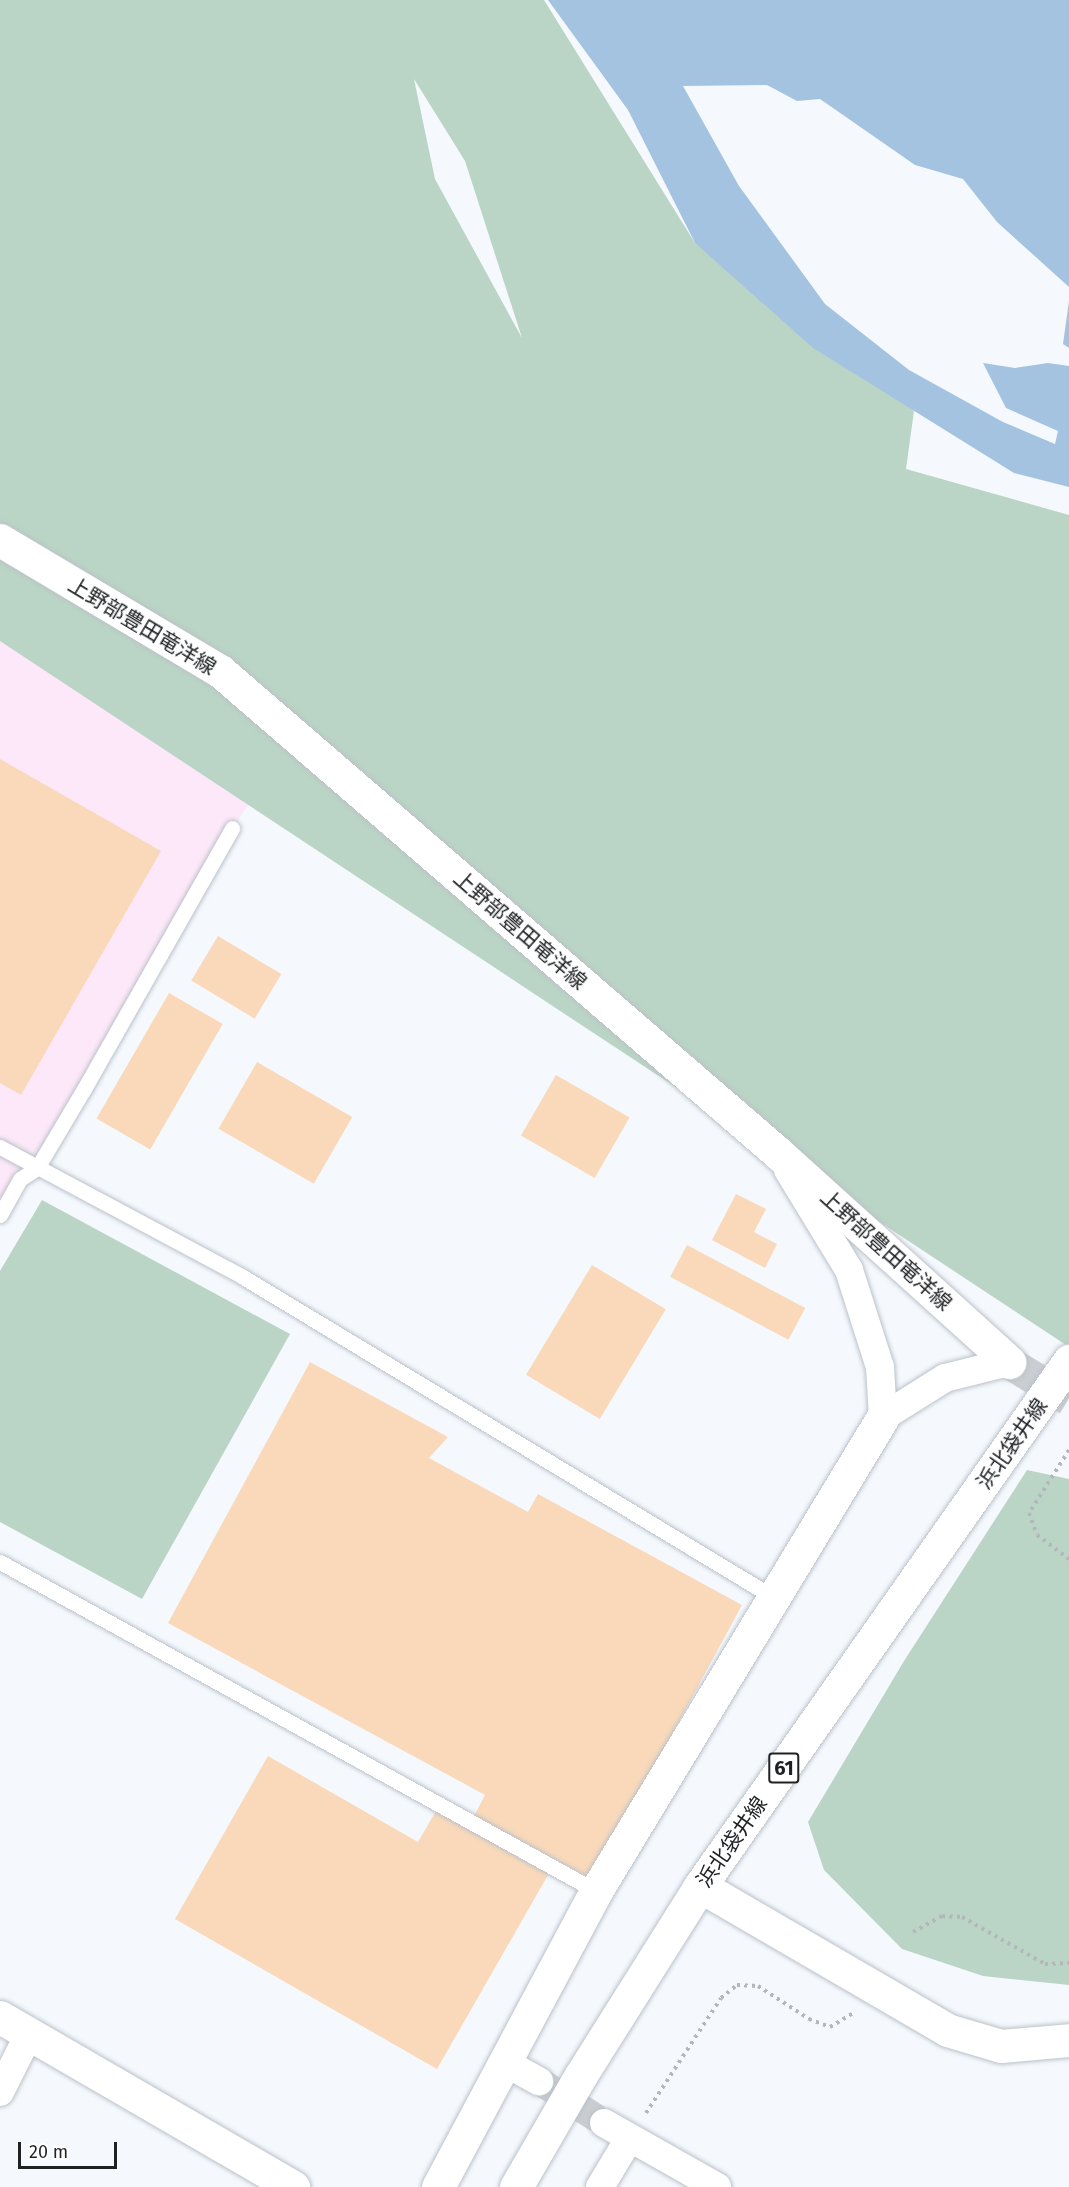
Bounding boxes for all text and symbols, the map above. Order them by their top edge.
street label: 上野部豊田竜洋線 [64,572,220,680]
street label: 上野部豊田竜洋線 [448,865,592,995]
street label: 上野部豊田竜洋線 [815,1184,957,1316]
street label: 浜北袋井線 [972,1394,1052,1494]
road number: 61 [768,1751,800,1785]
street label: 浜北袋井線 [692,1792,772,1892]
scale bar [21,2130,120,2168]
text: 20 m [29,2141,68,2163]

